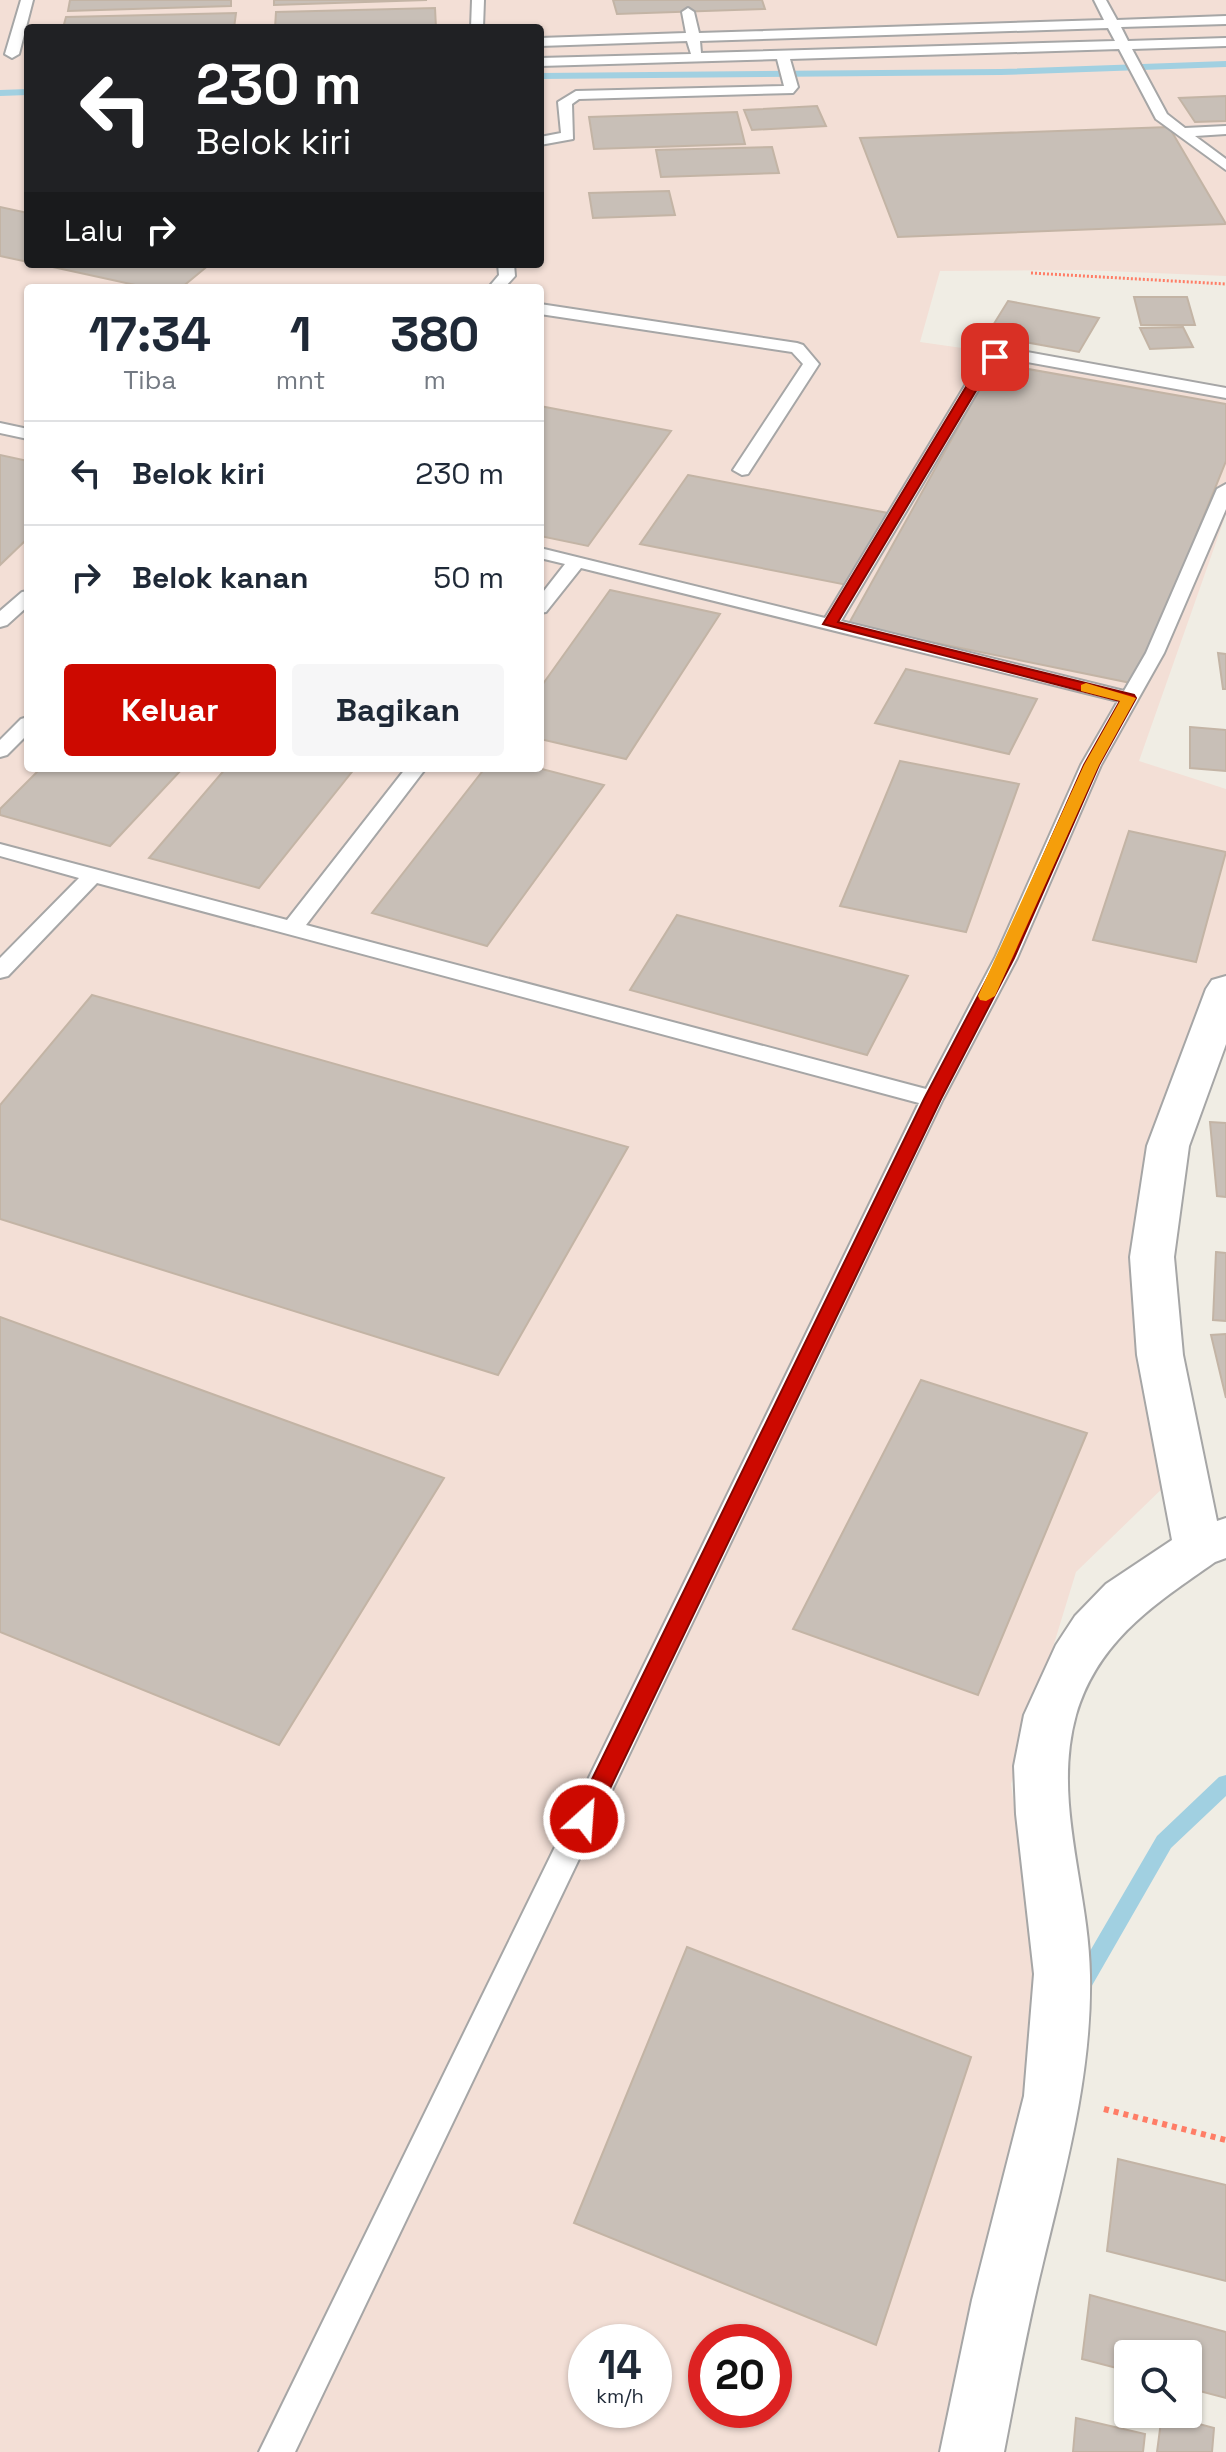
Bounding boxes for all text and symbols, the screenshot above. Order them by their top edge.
text: 230 m [196,49,362,120]
icon: left [64,56,168,160]
text: Belok kiri [196,119,351,165]
icon: right [139,208,183,252]
text: Lalu [64,211,123,250]
text: 17:34 [89,304,211,365]
text: 1 [290,304,311,365]
text: 380 [390,304,479,365]
pin [961,323,1029,391]
icon: arrive [973,335,1017,379]
text: Tiba [123,363,176,397]
text: mnt [276,363,326,397]
text: m [424,363,446,397]
icon: left [64,451,108,495]
text: Belok kiri [132,454,265,493]
text: 230 m [415,454,504,493]
icon: right [64,555,108,599]
text: Belok kanan [132,558,308,597]
text: 50 m [433,558,504,597]
button: Keluar [64,664,276,756]
button: Bagikan [292,664,504,756]
position arrow [542,1777,626,1861]
speed limit sign: 20 [688,2324,792,2428]
text: 14 [598,2340,642,2391]
map controls [1114,2340,1202,2428]
button: search [1114,2340,1202,2428]
text: km/h [596,2383,644,2409]

